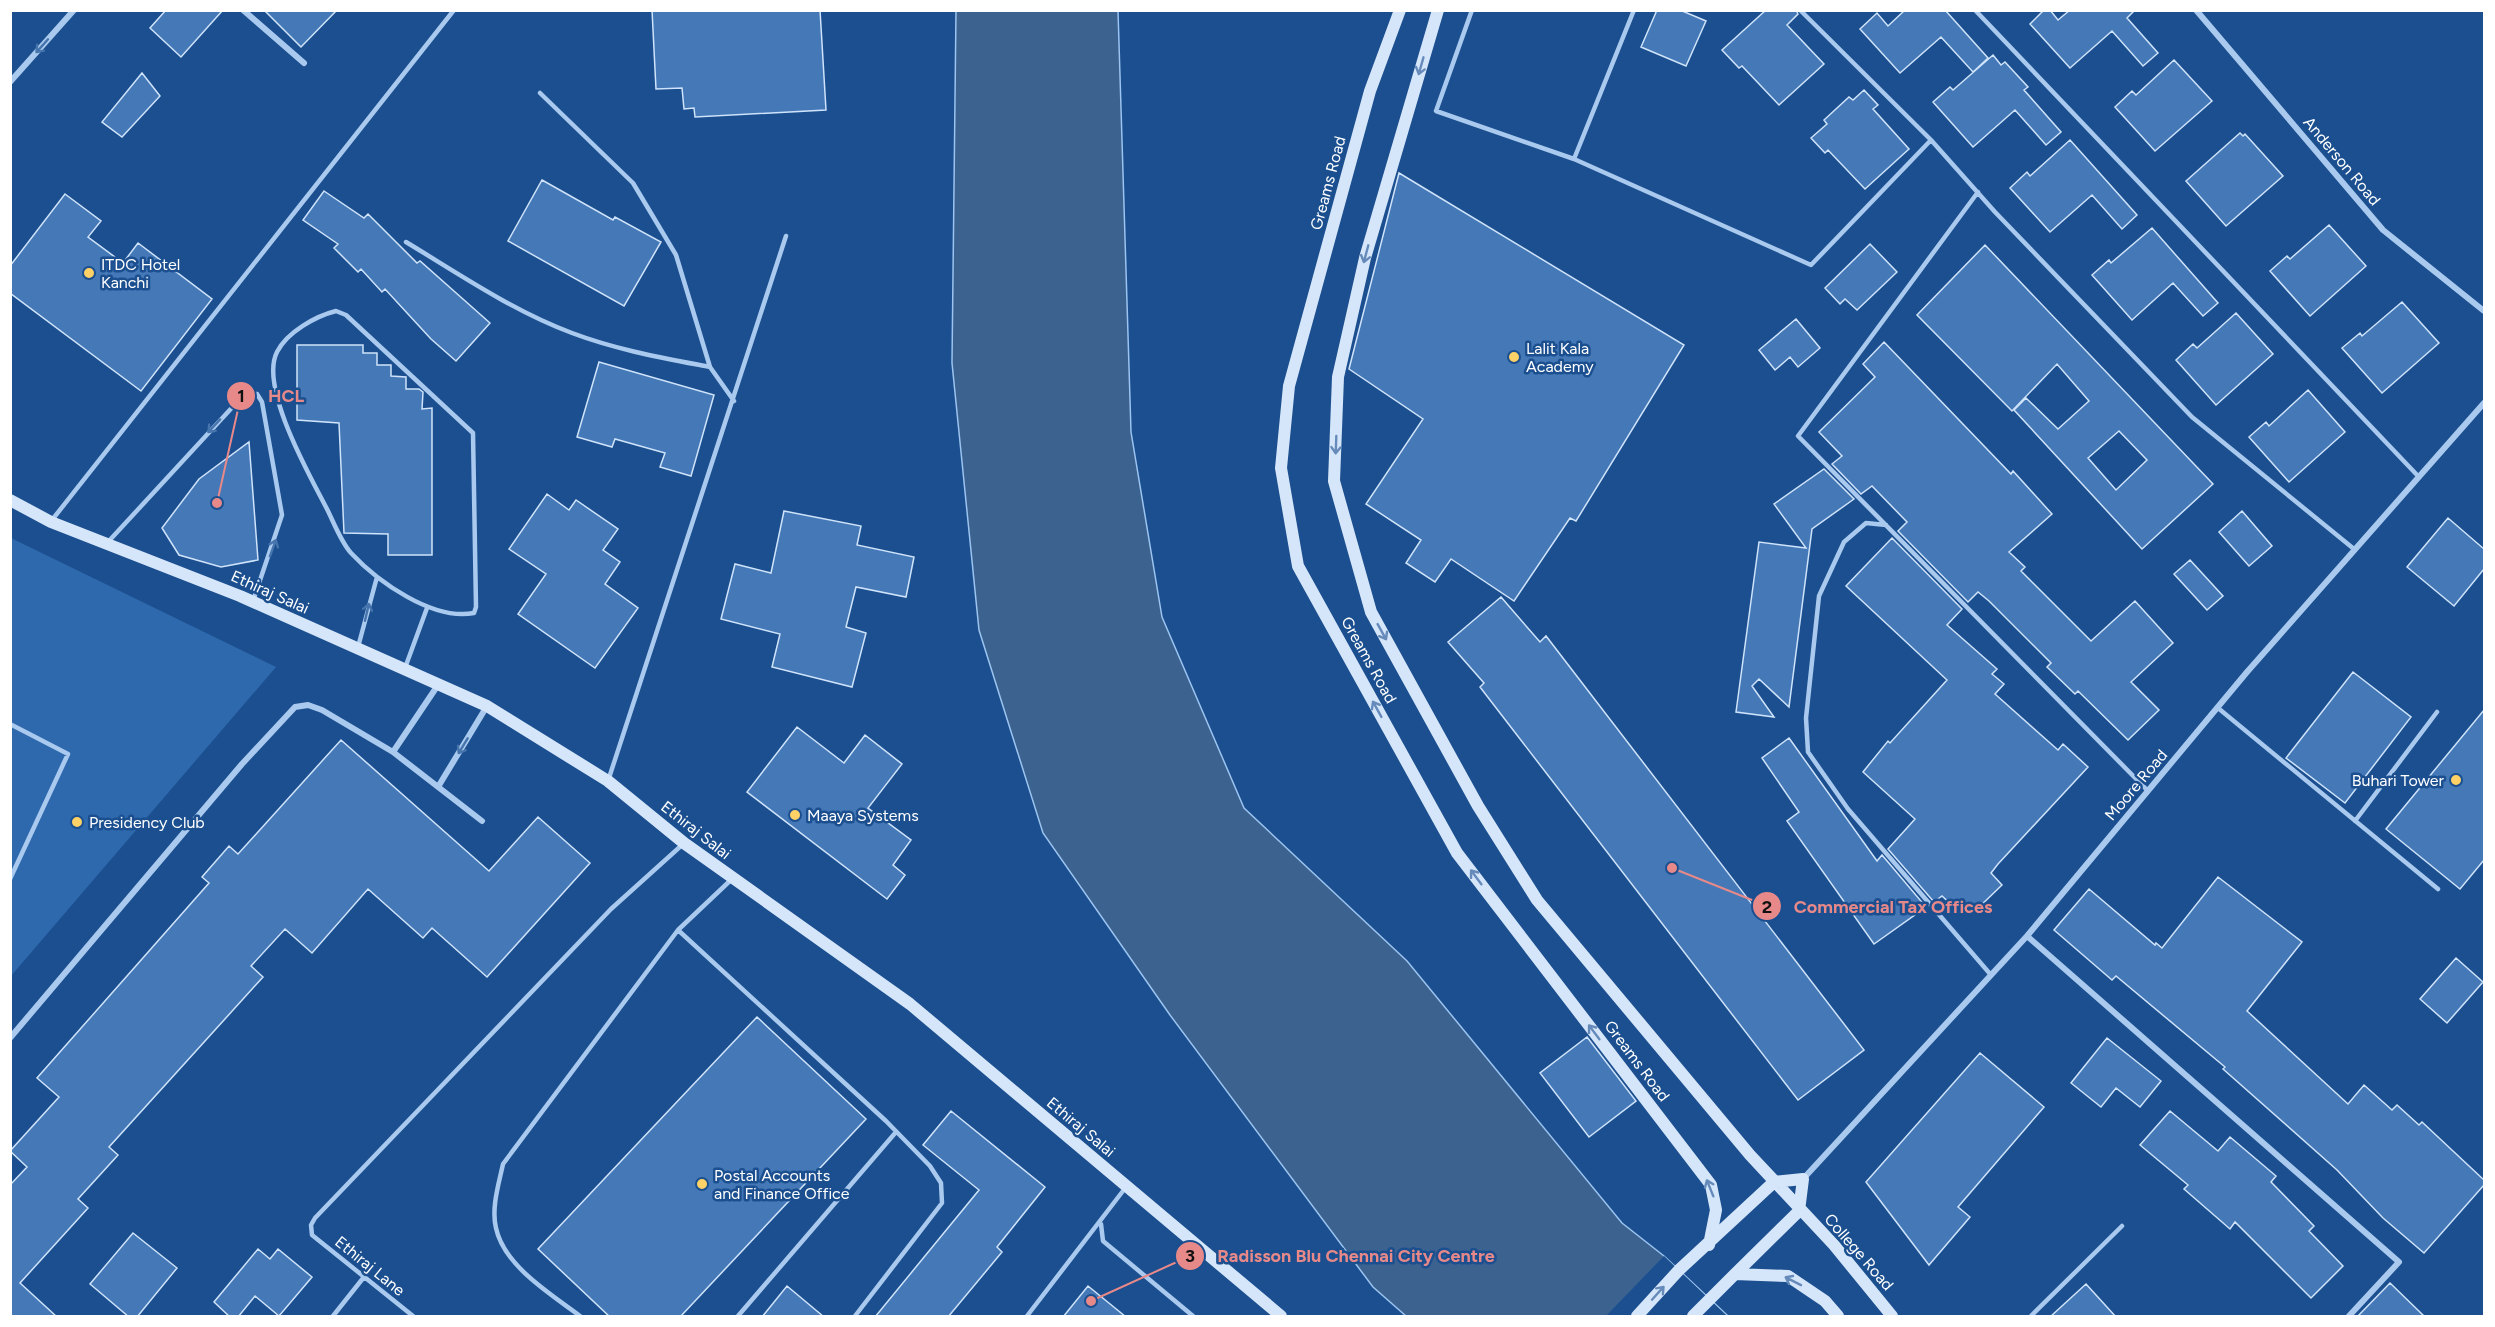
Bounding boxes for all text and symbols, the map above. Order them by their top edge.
one-way arrow [35,38,49,53]
one-way arrow [1415,56,1426,75]
street label: Anderson Road [2299,113,2385,209]
street label: Greams Road [1306,134,1350,232]
one-way arrow [1360,244,1371,263]
place label: ITDC Hotel Kanchi [101,255,180,292]
marker: ITDC Hotel Kanchi [82,266,96,280]
place label: Lalit Kala Academy [1526,339,1594,376]
marker: Lalit Kala Academy [1507,350,1521,364]
callout: HCL [226,378,316,414]
text: 1 [237,385,245,407]
text: HCL [268,385,304,407]
one-way arrow [207,419,222,434]
one-way arrow [1330,435,1341,455]
one-way arrow [268,540,279,558]
street label: Ethiraj Salai [228,566,312,618]
one-way arrow [361,603,373,622]
street label: Greams Road [1337,613,1401,707]
one-way arrow [1377,623,1388,641]
one-way arrow [1371,701,1383,718]
one-way arrow [456,737,468,754]
street label: Moore Road [2101,746,2171,824]
place label: Buhari Tower [2352,771,2445,790]
marker: Buhari Tower [2449,773,2463,787]
street label: Ethiraj Salai [657,797,735,863]
place label: Maaya Systems [807,806,919,825]
marker: Maaya Systems [788,808,802,822]
place label: Presidency Club [89,813,205,832]
marker: Presidency Club [70,815,84,829]
one-way arrow [1469,869,1482,885]
callout: Commercial Tax Offices [1752,888,2004,924]
text: 2 [1762,896,1772,918]
text: Commercial Tax Offices [1794,896,1993,918]
street label: Greams Road [1600,1017,1674,1105]
one-way arrow [1588,1024,1601,1040]
street label: Ethiraj Salai [1043,1093,1119,1161]
place label: Postal Accounts and Finance Office [714,1166,850,1203]
marker: Postal Accounts and Finance Office [695,1177,709,1191]
one-way arrow [1704,1180,1715,1198]
street label: College Road [1820,1210,1898,1294]
street label: Ethiraj Lane [331,1232,409,1300]
callout: Radisson Blu Chennai City Centre [1175,1238,1507,1274]
text: 3 [1185,1245,1195,1267]
text: Radisson Blu Chennai City Centre [1217,1245,1495,1267]
one-way arrow [1785,1275,1802,1287]
one-way arrow [1651,1286,1666,1301]

